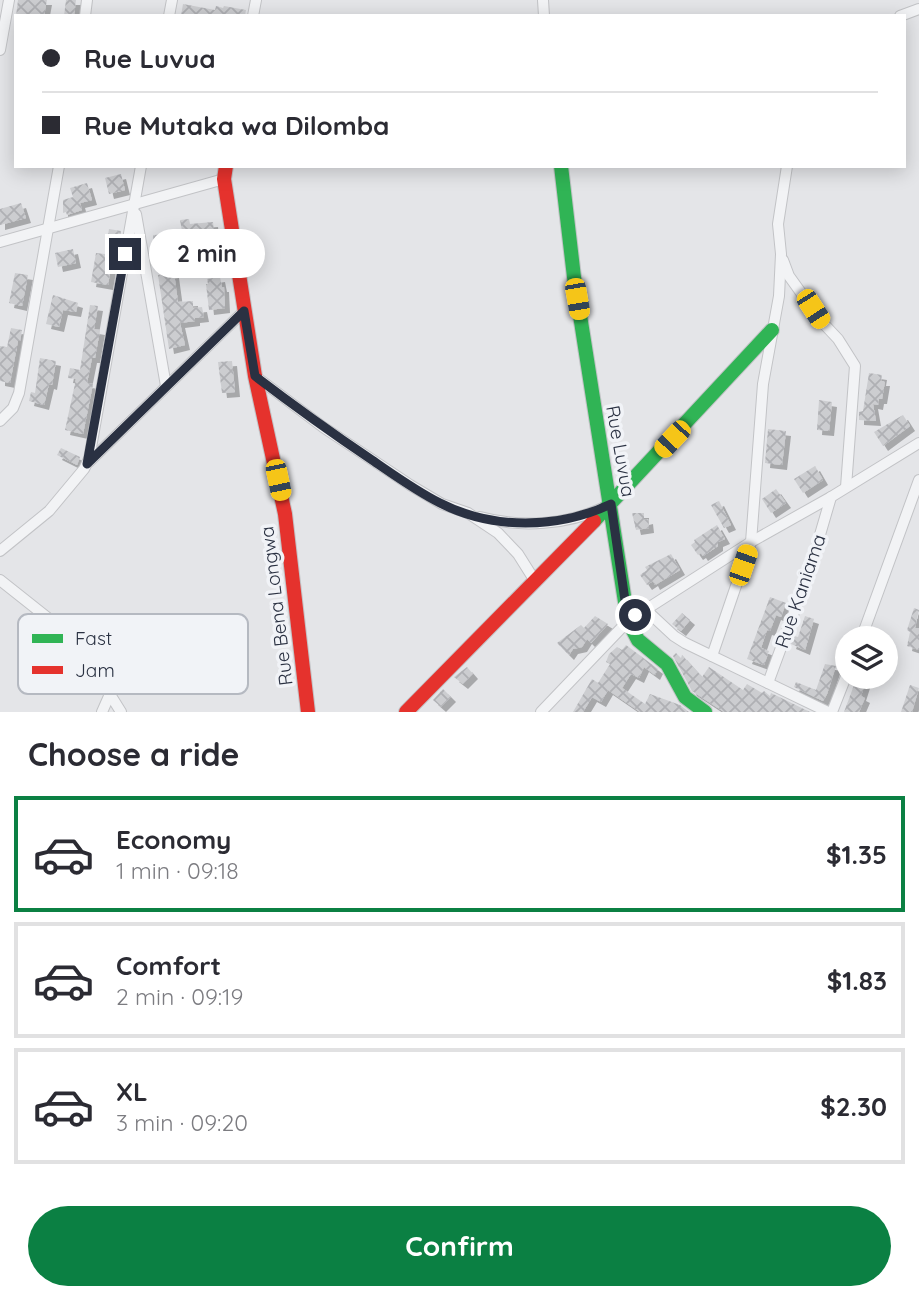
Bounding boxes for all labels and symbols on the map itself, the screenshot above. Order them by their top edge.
callout: 2 min [150,230,265,278]
route end [109,238,141,270]
car [564,276,591,322]
car [793,286,834,332]
street label: Rue Luvua [601,403,641,499]
car [650,416,695,462]
car [264,457,293,503]
street label: Rue Bena Longwa [254,525,298,687]
street label: Rue Kaniama [769,531,831,651]
car [727,542,760,588]
route start [619,599,651,631]
legend [18,614,248,694]
text: Fast [75,626,112,650]
text: Jam [75,658,115,682]

